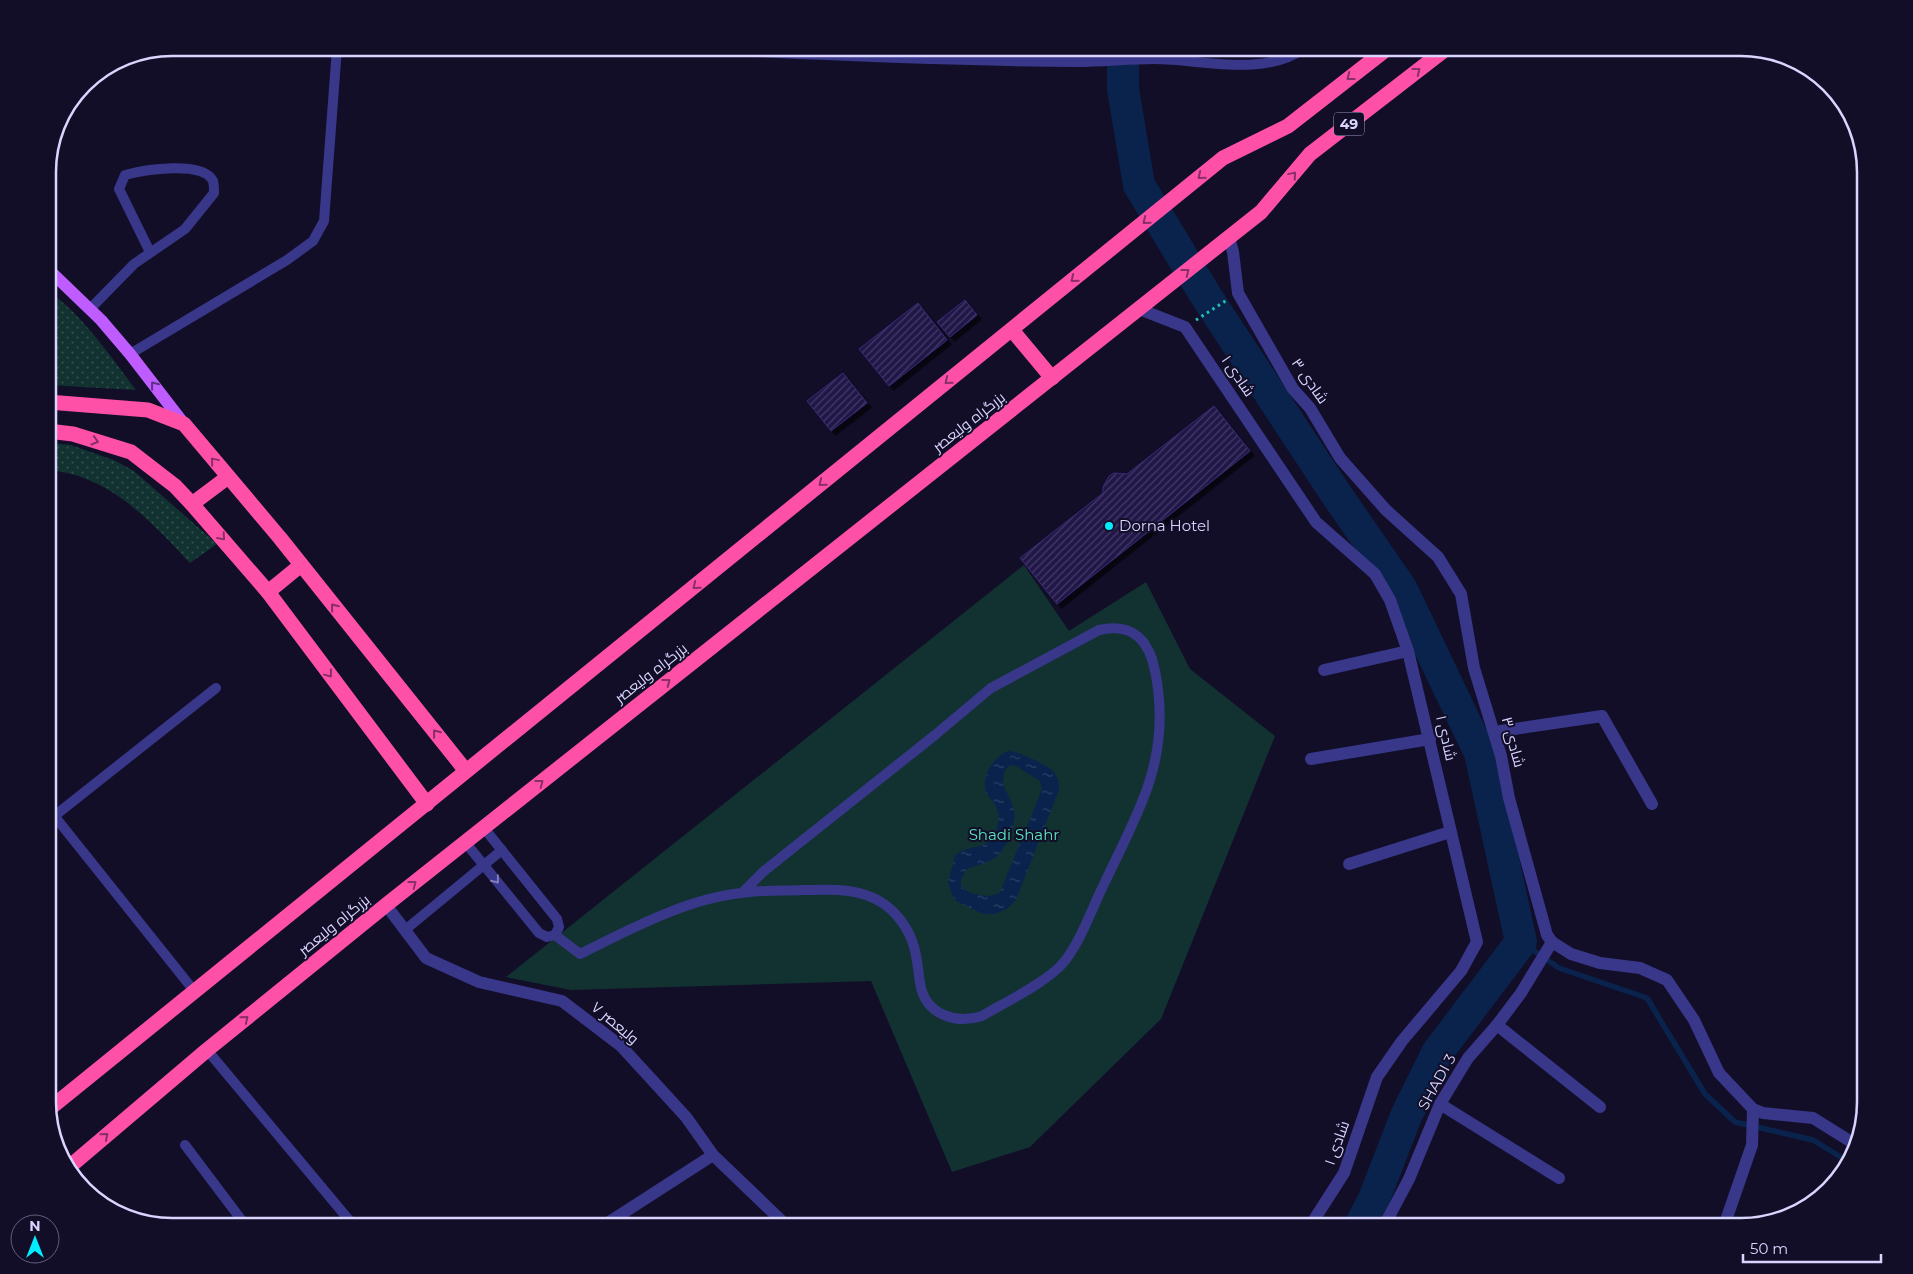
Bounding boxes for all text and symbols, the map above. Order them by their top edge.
one-way arrow [1411,68,1421,77]
one-way arrow [1347,72,1356,80]
road number: 49 [1334,112,1364,136]
one-way arrow [1198,171,1207,179]
one-way arrow [1287,172,1295,181]
one-way arrow [1143,215,1152,223]
one-way arrow [1180,270,1189,278]
one-way arrow [1071,273,1080,282]
street label: شادی ۱ [1217,351,1259,401]
street label: شادی ۳ [1287,354,1333,408]
one-way arrow [945,376,954,384]
one-way arrow [151,382,160,391]
street label: بزرگراه ولیعصر [928,387,1009,456]
one-way arrow [91,435,99,445]
one-way arrow [211,457,220,466]
one-way arrow [819,478,828,486]
place label: Dorna Hotel [1119,516,1210,535]
marker: Dorna Hotel [1103,520,1115,532]
one-way arrow [216,532,225,541]
one-way arrow [692,580,701,589]
one-way arrow [331,603,340,612]
street label: بزرگراه ولیعصر [610,638,691,707]
one-way arrow [324,668,332,677]
one-way arrow [662,679,671,688]
street label: شادی ۱ [1431,713,1461,763]
street label: شادی ۳ [1497,714,1529,770]
one-way arrow [432,730,441,739]
one-way arrow [534,781,543,789]
park label: Shadi Shahr [969,825,1059,844]
one-way arrow [491,874,499,883]
one-way arrow [407,881,416,890]
street label: بزرگراه ولیعصر [293,890,373,960]
street label: ولیعصر ۷ [588,997,643,1048]
one-way arrow [239,1016,248,1024]
street label: SHADI 3 [1413,1050,1460,1113]
street label: شادی ۱ [1320,1118,1354,1168]
one-way arrow [99,1133,108,1142]
north arrow [10,1214,60,1264]
text: N [29,1217,41,1235]
scale bar [1743,1232,1880,1264]
text: 50 m [1750,1239,1788,1258]

